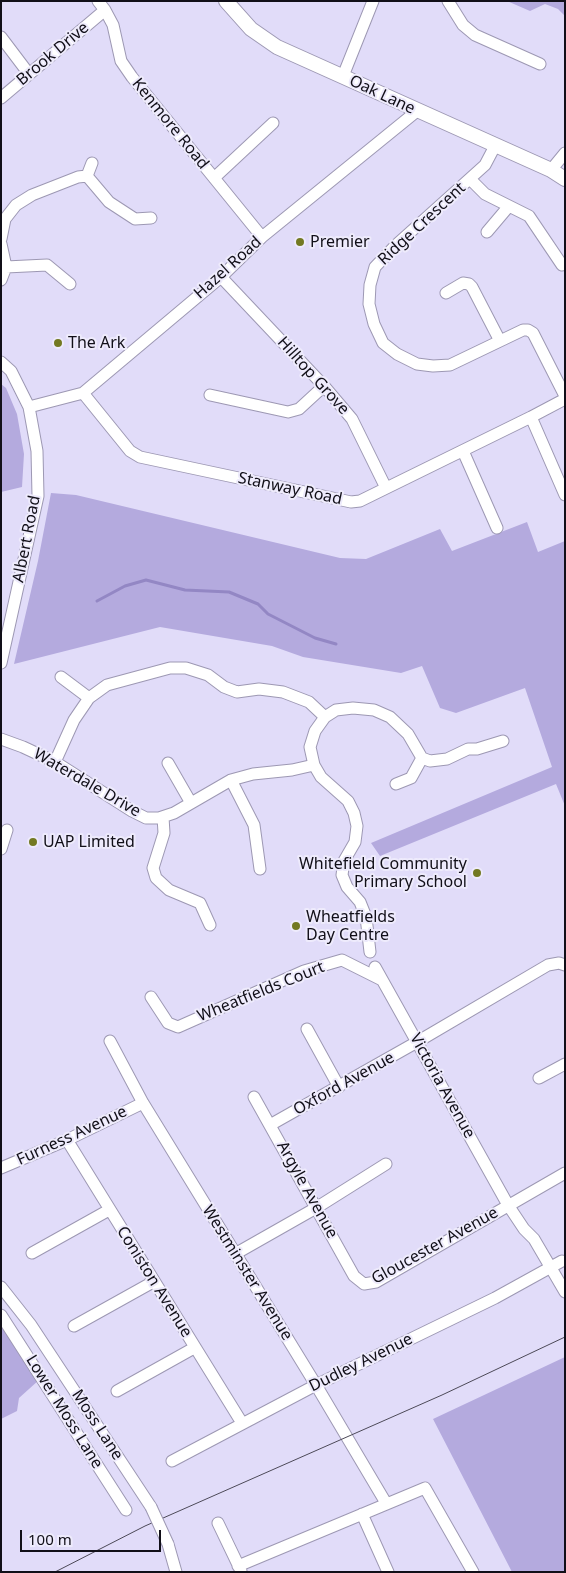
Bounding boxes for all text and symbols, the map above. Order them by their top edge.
street label: Brook Drive [13,18,93,90]
street label: Oak Lane [346,71,418,119]
street label: Kenmore Road [127,75,213,173]
street label: Ridge Crescent [374,179,470,269]
place label: Premier [310,232,370,252]
street label: Hazel Road [190,233,266,303]
marker: Premier [294,236,306,248]
place label: The Ark [68,333,125,353]
street label: Hilltop Grove [273,333,353,419]
marker: The Ark [52,337,64,349]
street label: Stanway Road [236,469,344,509]
street label: Albert Road [9,494,45,584]
street label: Waterdale Drive [30,745,144,821]
place label: UAP Limited [43,832,135,852]
marker: UAP Limited [27,836,39,848]
place label: Whitefield Community Primary School [299,854,467,892]
marker: Whitefield Community Primary School [471,867,483,879]
place label: Wheatfields Day Centre [306,907,395,945]
marker: Wheatfields Day Centre [290,920,302,932]
street label: Wheatfields Court [195,958,327,1026]
street label: Victoria Avenue [405,1030,479,1142]
street label: Oxford Avenue [290,1048,398,1120]
street label: Furness Avenue [14,1102,130,1170]
street label: Argyle Avenue [272,1138,342,1242]
street label: Westminster Avenue [198,1202,296,1344]
street label: Gloucester Avenue [368,1203,502,1289]
street label: Coniston Avenue [112,1223,196,1341]
street label: Dudley Avenue [306,1330,416,1396]
street label: Lower Moss Lane [21,1352,107,1472]
street label: Moss Lane [67,1386,127,1464]
scale bar [22,1520,164,1552]
text: 100 m [28,1529,72,1549]

